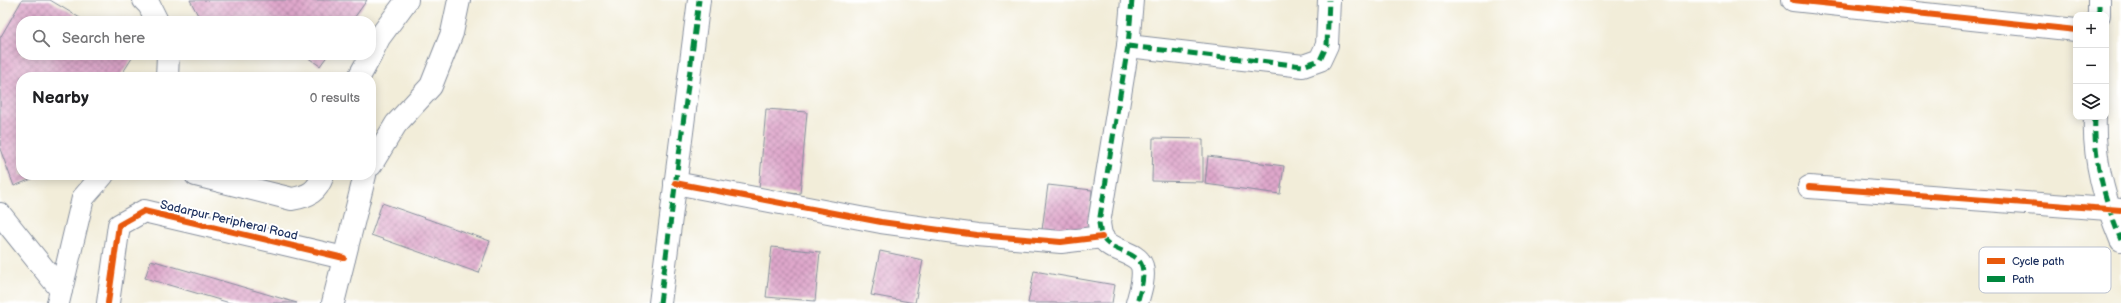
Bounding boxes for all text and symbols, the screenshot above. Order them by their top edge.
map controls [2073,12,2109,120]
button: + [2073,12,2109,48]
search box [16,16,376,60]
icon: search [30,27,52,49]
text: Search here [62,29,145,48]
button: − [2073,48,2109,84]
button: layers [2073,84,2109,120]
text: Nearby [32,88,89,108]
text: 0 results [310,90,360,106]
street label: Sadarpur Peripheral Road [158,197,299,244]
legend [1979,247,2111,293]
text: Cycle path [2012,255,2064,268]
text: Path [2012,273,2034,286]

